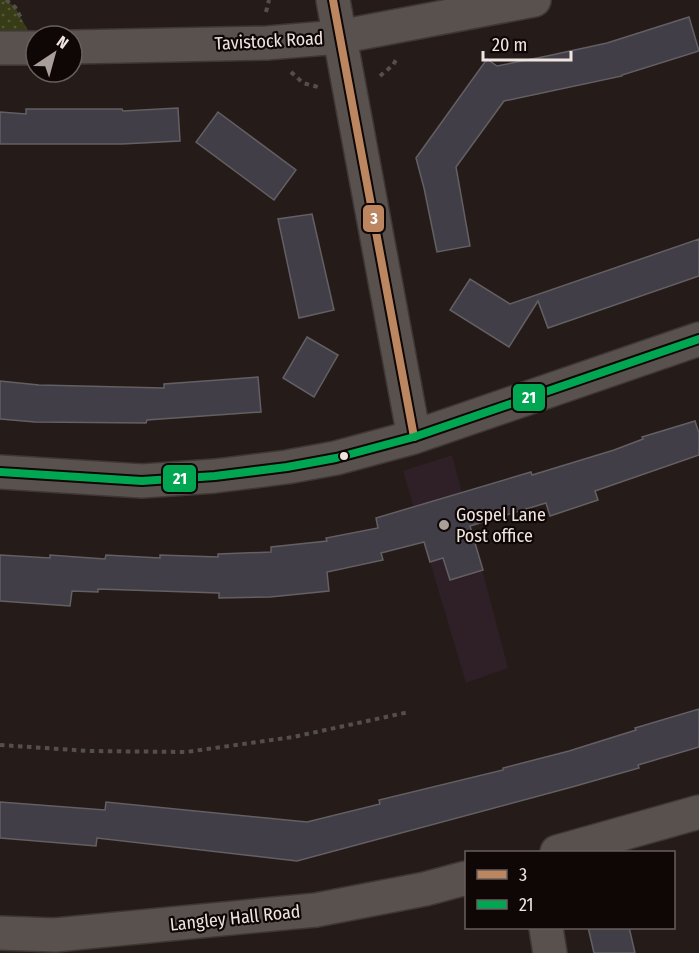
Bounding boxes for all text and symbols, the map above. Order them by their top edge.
north arrow [24,24,84,84]
scale bar [483,24,572,62]
street label: Tavistock Road [214,27,324,55]
text: N [53,32,72,53]
text: 20 m [492,34,527,56]
line badge: 3 [362,204,385,233]
text: 3 [369,209,378,228]
line badge: 21 [512,383,546,412]
text: 21 [521,388,536,407]
unlabelled marker [338,450,350,462]
line badge: 21 [162,464,197,493]
text: 21 [172,469,187,488]
place label: Gospel Lane Post office [456,504,546,547]
marker: Gospel Lane Post office [437,518,451,532]
legend [465,851,675,929]
text: 3 [519,864,527,886]
text: 21 [519,894,534,916]
street label: Langley Hall Road [169,900,301,936]

